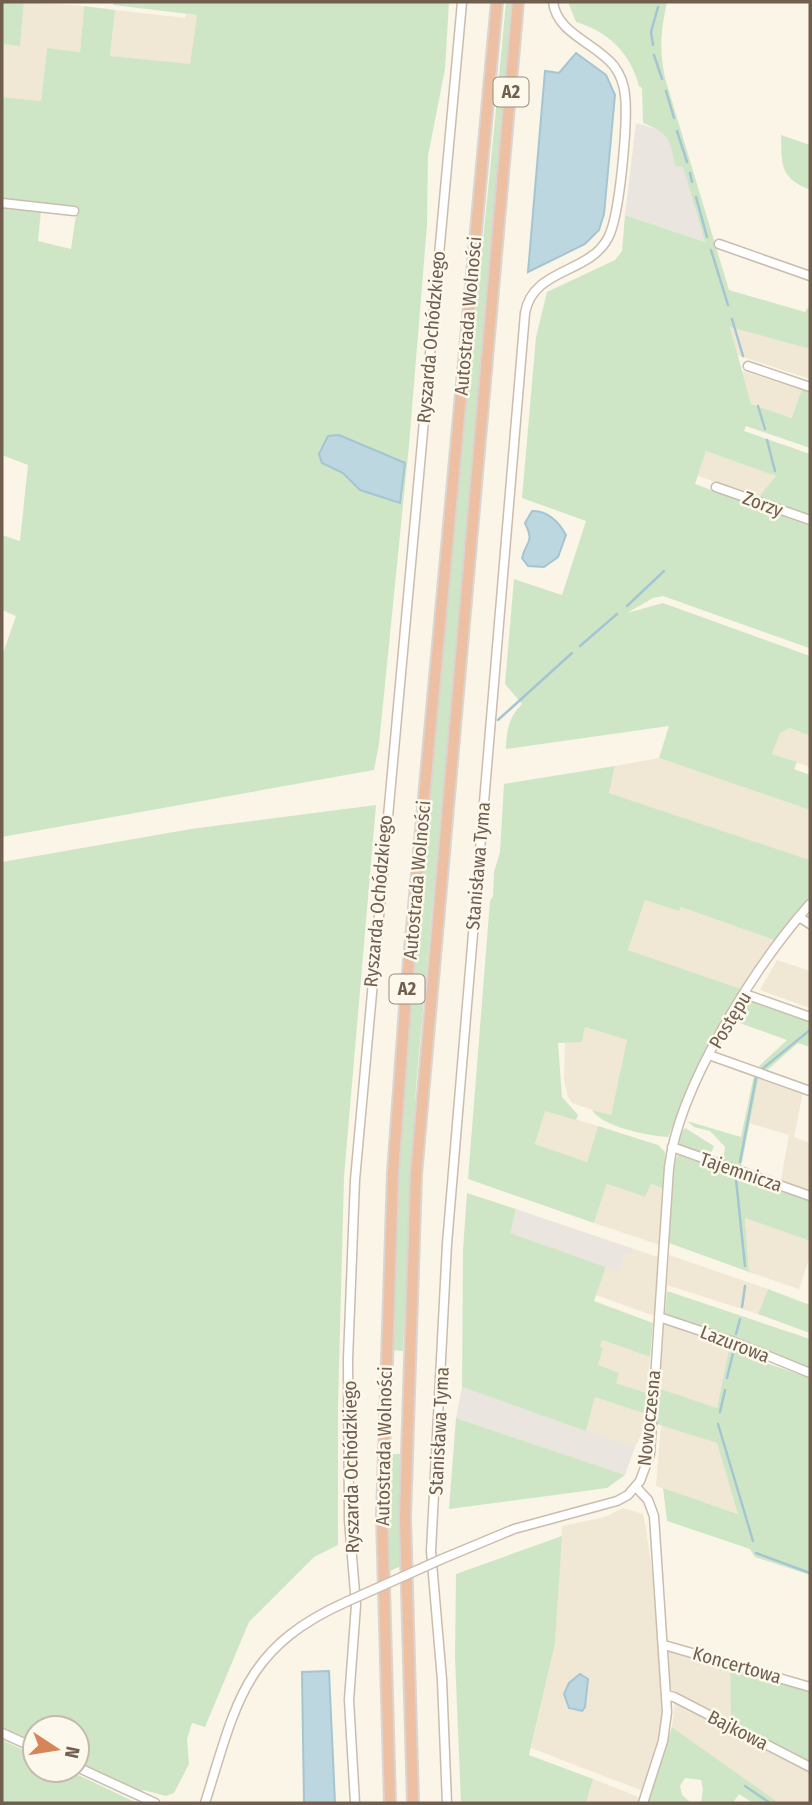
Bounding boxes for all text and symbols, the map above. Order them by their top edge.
road number: A2 [494,78,528,106]
street label: Autostrada Wolności [450,236,486,396]
street label: Ryszarda Ochódzkiego [412,250,450,424]
street label: Zorzy [740,486,787,522]
street label: Autostrada Wolności [399,800,435,960]
street label: Stanisława Tyma [461,801,495,931]
street label: Ryszarda Ochódzkiego [359,814,397,988]
road number: A2 [390,974,424,1004]
street label: Postępu [704,987,756,1053]
street label: Tajemnicza [697,1147,785,1197]
street label: Lazurowa [697,1320,773,1368]
street label: Autostrada Wolności [371,1366,397,1526]
street label: Stanisława Tyma [424,1366,454,1496]
street label: Nowoczesna [633,1369,665,1467]
street label: Ryszarda Ochódzkiego [338,1380,364,1554]
street label: Koncertowa [690,1641,784,1689]
street label: Bajkowa [704,1705,772,1755]
north arrow [21,1714,91,1784]
text: N [60,1744,85,1760]

